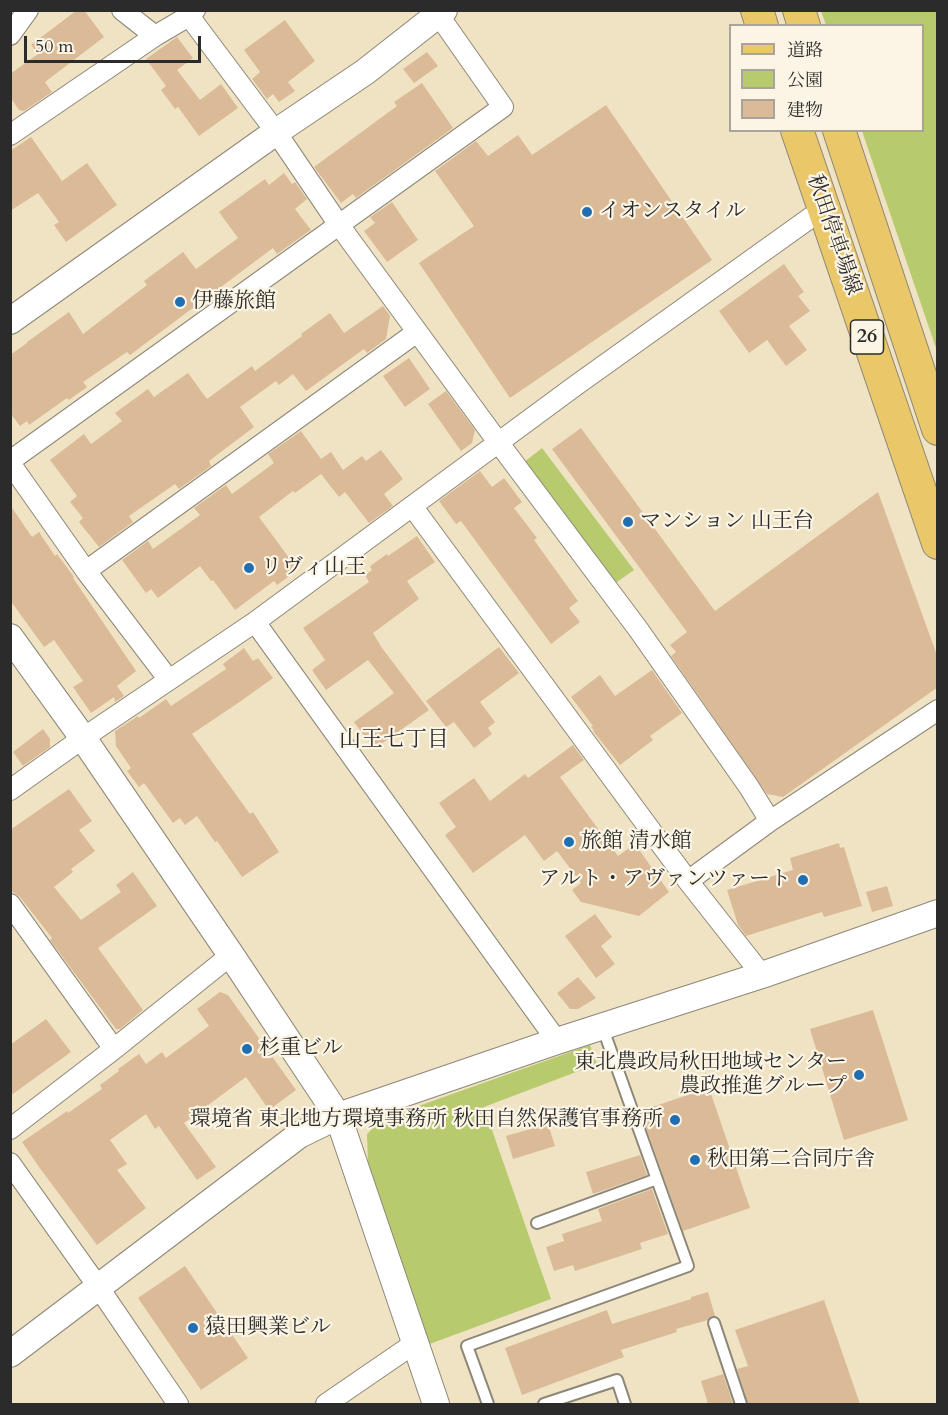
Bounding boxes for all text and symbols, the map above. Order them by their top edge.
scale bar [27,24,204,62]
legend [729,24,924,132]
text: 50 m [35,34,74,59]
text: 道路 [787,38,823,63]
text: 公園 [787,68,823,93]
text: 建物 [787,98,823,123]
street label: 秋田停車場線 [801,171,865,299]
place label: イオンスタイル [599,199,746,225]
marker: イオンスタイル [580,205,594,219]
place label: 伊藤旅館 [192,289,276,315]
marker: 伊藤旅館 [173,295,187,309]
road number: 26 [850,320,884,354]
place label: マンション 山王台 [640,509,814,535]
marker: マンション 山王台 [621,515,635,529]
place label: リヴィ山王 [261,555,366,581]
marker: リヴィ山王 [242,561,256,575]
district label: 山王七丁目 [339,728,449,754]
place label: 旅館 清水館 [581,829,692,855]
marker: 旅館 清水館 [562,835,576,849]
place label: アルト・アヴァンツァート [539,867,791,893]
marker: アルト・アヴァンツァート [796,873,810,887]
place label: 杉重ビル [259,1036,343,1062]
marker: 杉重ビル [240,1042,254,1056]
place label: 東北農政局秋田地域センター 農政推進グループ [574,1050,847,1100]
marker: 東北農政局秋田地域センター 農政推進グループ [852,1068,866,1082]
place label: 環境省 東北地方環境事務所 秋田自然保護官事務所 [190,1107,663,1133]
marker: 環境省 東北地方環境事務所 秋田自然保護官事務所 [668,1113,682,1127]
place label: 秋田第二合同庁舎 [707,1147,875,1173]
marker: 秋田第二合同庁舎 [688,1153,702,1167]
place label: 猿田興業ビル [205,1315,331,1341]
marker: 猿田興業ビル [186,1321,200,1335]

